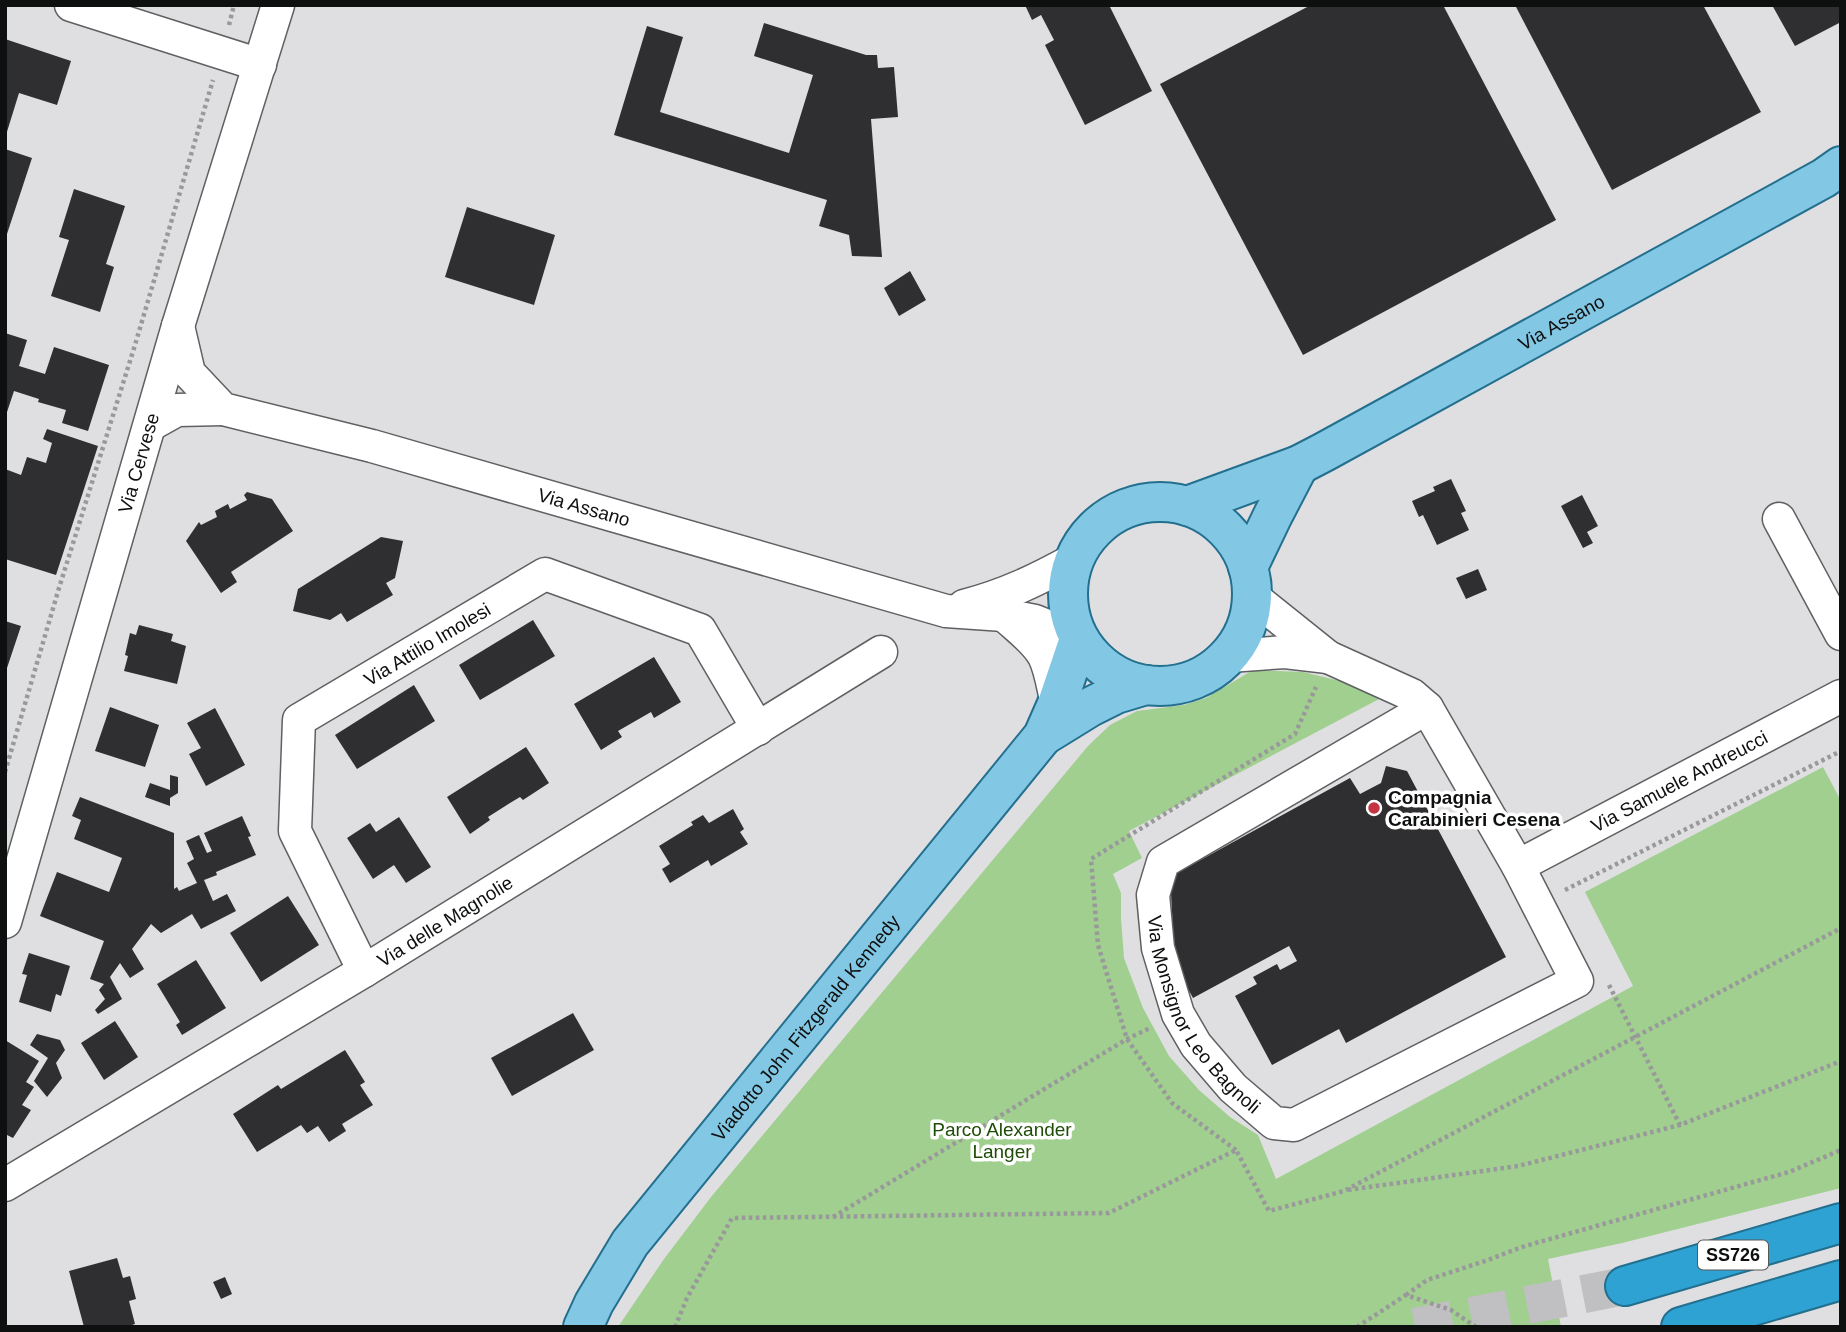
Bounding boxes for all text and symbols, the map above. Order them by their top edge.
street label: Via Assano [1515,290,1608,354]
street label: Via Cervese [114,411,163,516]
street label: Via Assano [535,484,632,531]
street label: Via Attilio Imolesi [360,599,494,690]
street label: Via Samuele Andreucci [1588,727,1771,837]
place label: Compagnia Carabinieri Cesena [1388,787,1561,830]
marker: Compagnia Carabinieri Cesena [1366,800,1382,816]
street label: Via delle Magnolie [374,872,517,971]
street label: Viadotto John Fitzgerald Kennedy [708,911,904,1145]
street label: Via Monsignor Leo Bagnoli [1144,914,1264,1118]
park label: Parco Alexander Langer [932,1119,1072,1162]
road number: SS726 [1698,1240,1768,1270]

